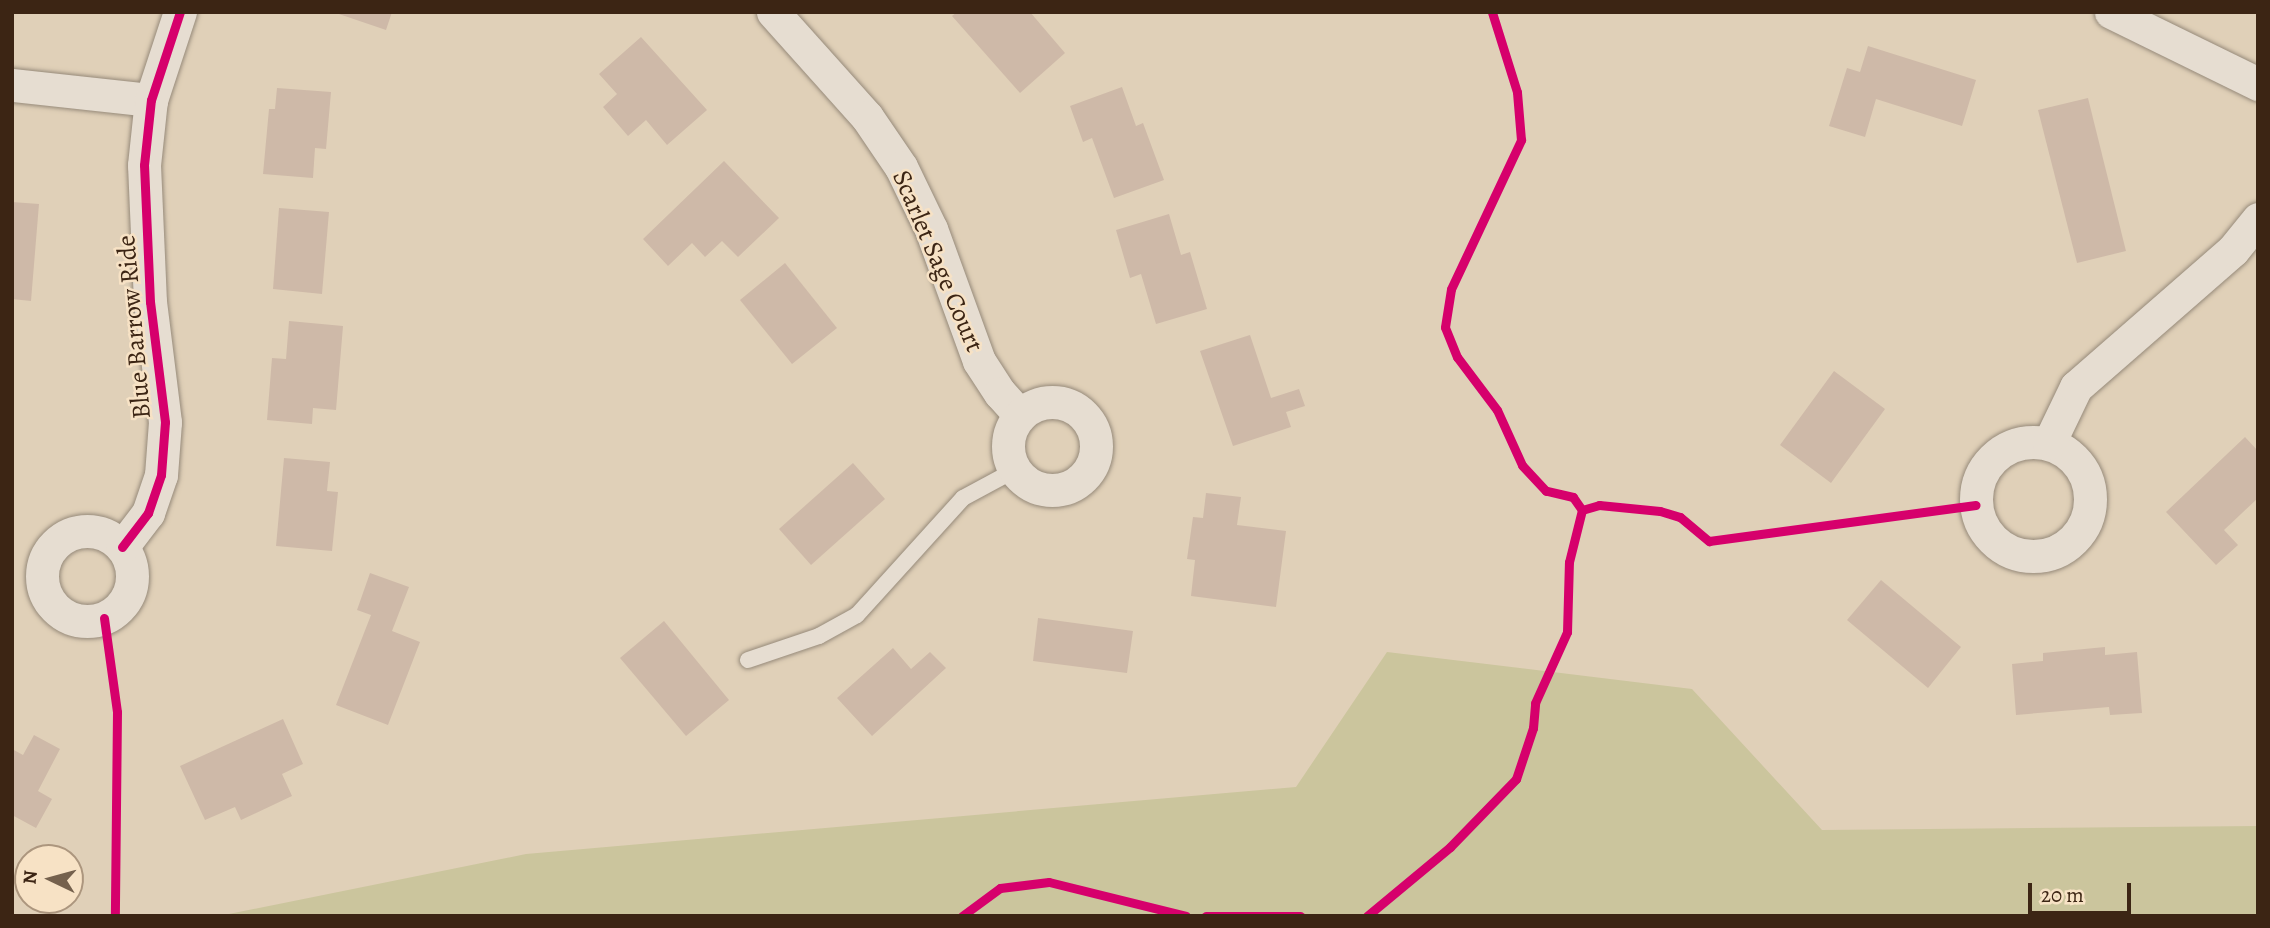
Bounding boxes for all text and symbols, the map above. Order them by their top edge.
street label: Scarlet Sage Court [886,165,990,357]
street label: Blue Barrow Ride [110,234,158,420]
north arrow [14,844,84,914]
text: N [17,869,44,885]
scale bar [2032,869,2135,913]
text: 20 m [2041,881,2084,909]

